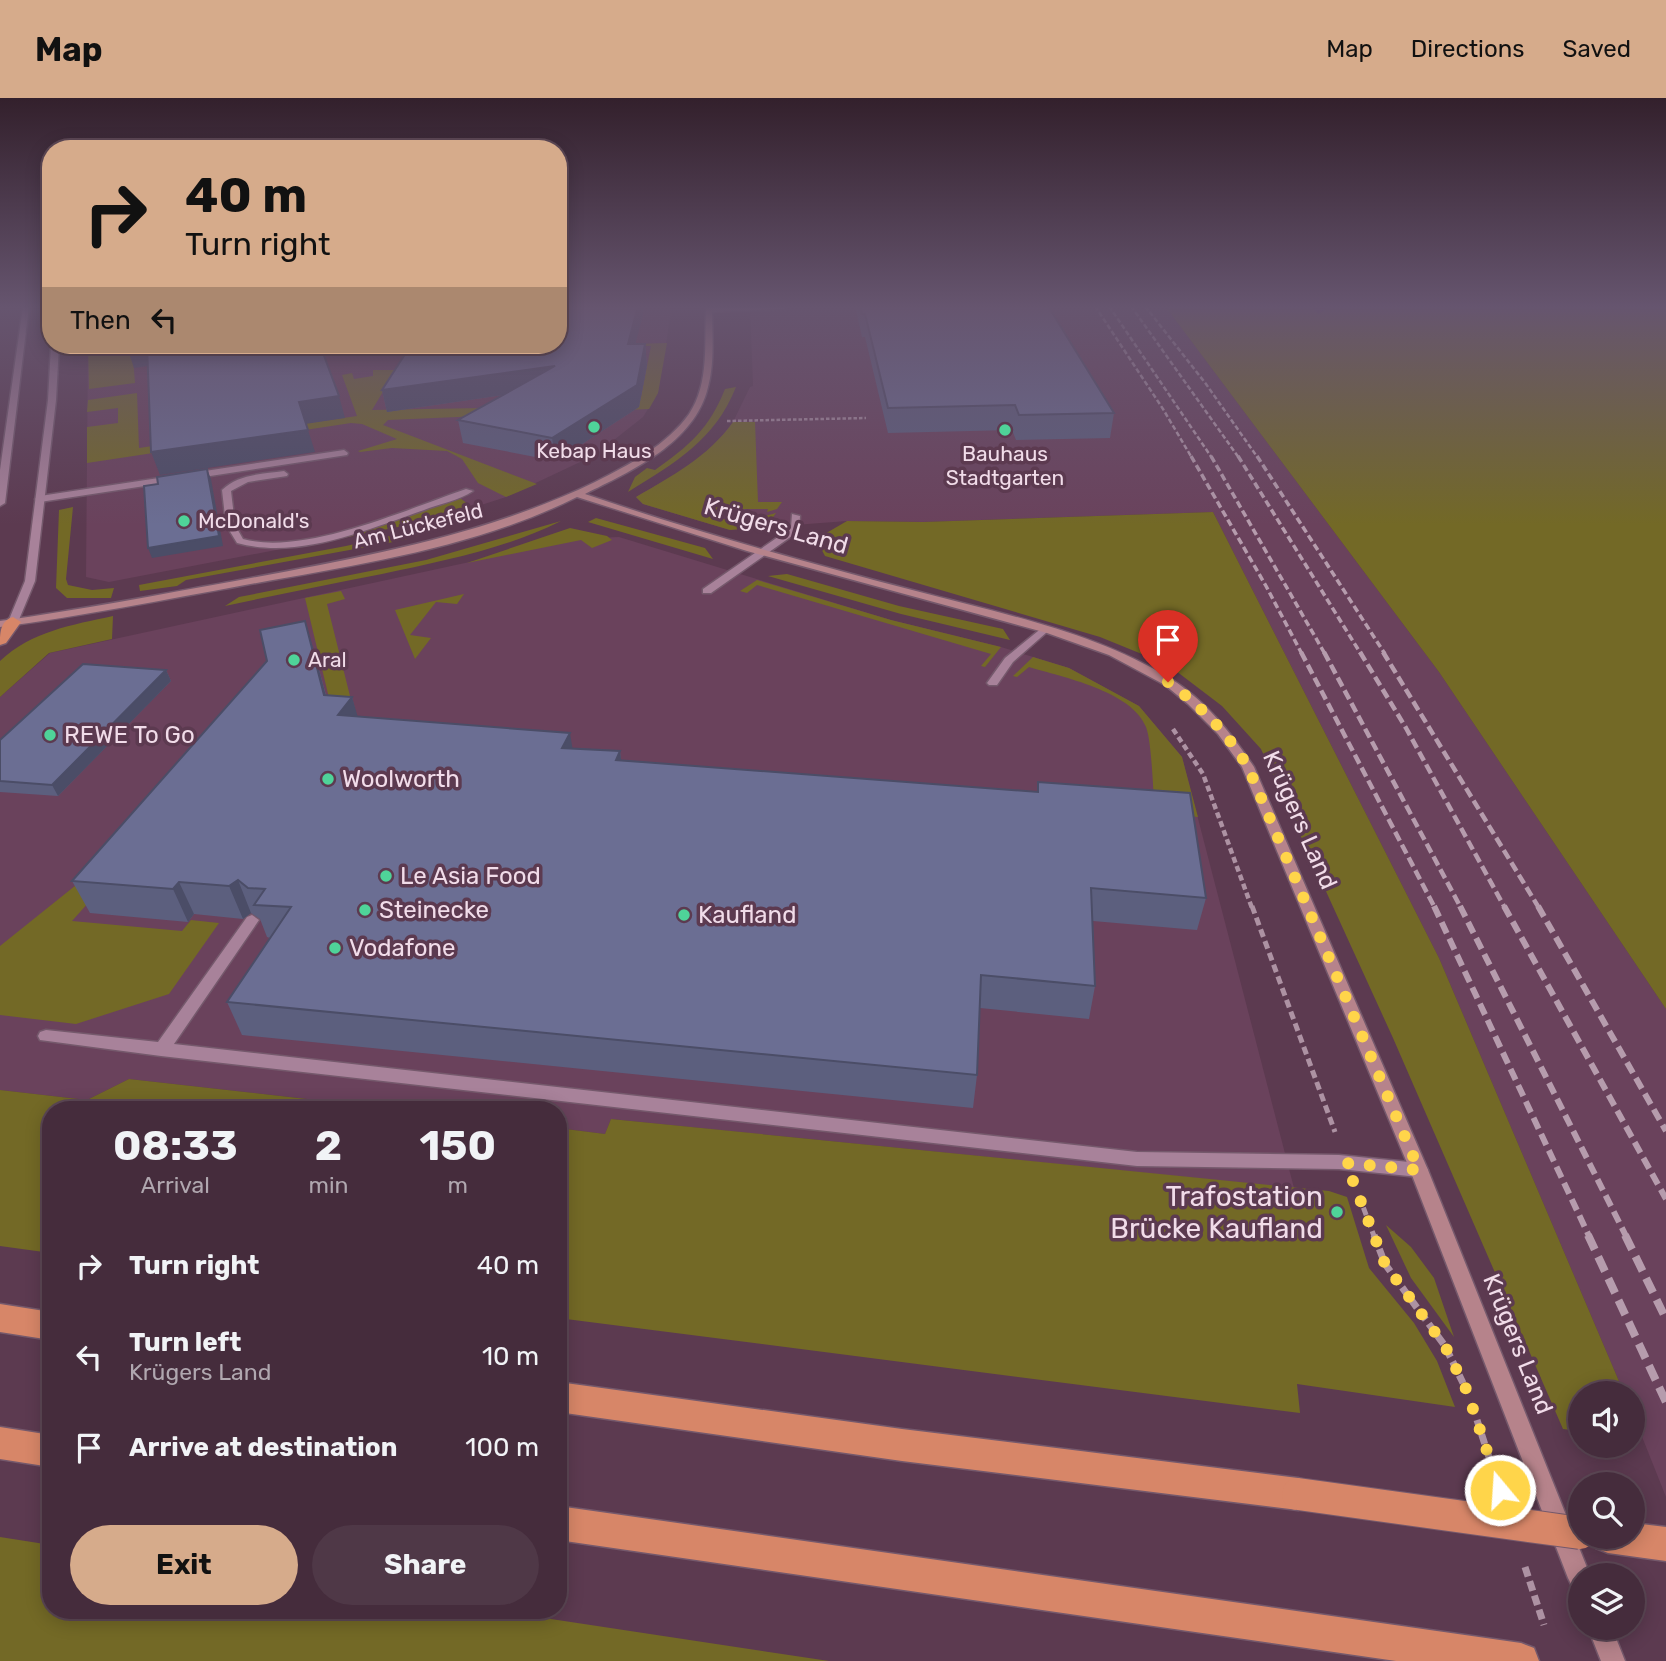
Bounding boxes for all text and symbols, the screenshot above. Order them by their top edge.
text: Map [35,30,103,69]
text: Map [1326,35,1373,63]
text: Directions [1411,35,1524,63]
text: Saved [1562,35,1631,63]
text: 40 m [185,166,307,224]
icon: right [70,168,161,259]
text: Turn right [185,225,330,263]
icon: left [145,301,183,339]
text: Then [70,305,131,336]
marker: Kebap Haus [586,419,602,435]
marker: Bauhaus Stadtgarten [997,422,1013,438]
place label: Kebap Haus [536,438,652,463]
place label: Bauhaus Stadtgarten [946,441,1064,490]
street label: Krügers Land [701,492,851,560]
street label: Am Lückefeld [350,497,485,554]
place label: McDonald's [198,508,310,533]
marker: McDonald's [176,513,192,529]
pin [1138,610,1198,682]
icon: arrive [1149,621,1187,659]
place label: Aral [308,647,347,672]
marker: Aral [286,652,302,668]
place label: REWE To Go [64,721,195,749]
marker: REWE To Go [42,727,58,743]
street label: Krügers Land [1257,746,1343,894]
place label: Woolworth [342,765,460,793]
marker: Woolworth [320,771,336,787]
place label: Le Asia Food [400,862,541,890]
marker: Le Asia Food [378,868,394,884]
place label: Steinecke [379,896,489,924]
place label: Kaufland [698,901,796,929]
marker: Steinecke [357,902,373,918]
marker: Kaufland [676,907,692,923]
place label: Vodafone [349,934,455,962]
marker: Vodafone [327,940,343,956]
text: 08:33 [113,1121,238,1171]
text: 2 [315,1121,342,1171]
text: 150 [419,1121,496,1171]
text: Arrival [141,1171,210,1199]
text: min [309,1171,348,1199]
text: m [448,1171,468,1199]
place label: Trafostation Brücke Kaufland [1110,1180,1323,1245]
marker: Trafostation Brücke Kaufland [1329,1204,1345,1220]
icon: right [70,1247,108,1285]
text: Turn right [129,1250,259,1281]
text: 40 m [477,1250,539,1281]
street label: Krügers Land [1477,1270,1559,1418]
text: Turn left [129,1327,241,1358]
icon: left [70,1338,108,1376]
text: 10 m [482,1341,539,1372]
text: Krügers Land [129,1358,271,1386]
map controls [1568,1381,1645,1640]
button: sound [1568,1381,1645,1458]
icon: arrive [70,1429,108,1467]
text: Arrive at destination [129,1432,397,1463]
text: 100 m [465,1432,539,1463]
position arrow [1463,1453,1537,1527]
button: search [1568,1472,1645,1549]
button: Exit [70,1525,298,1605]
button: Share [312,1525,539,1605]
button: layers [1568,1563,1645,1640]

